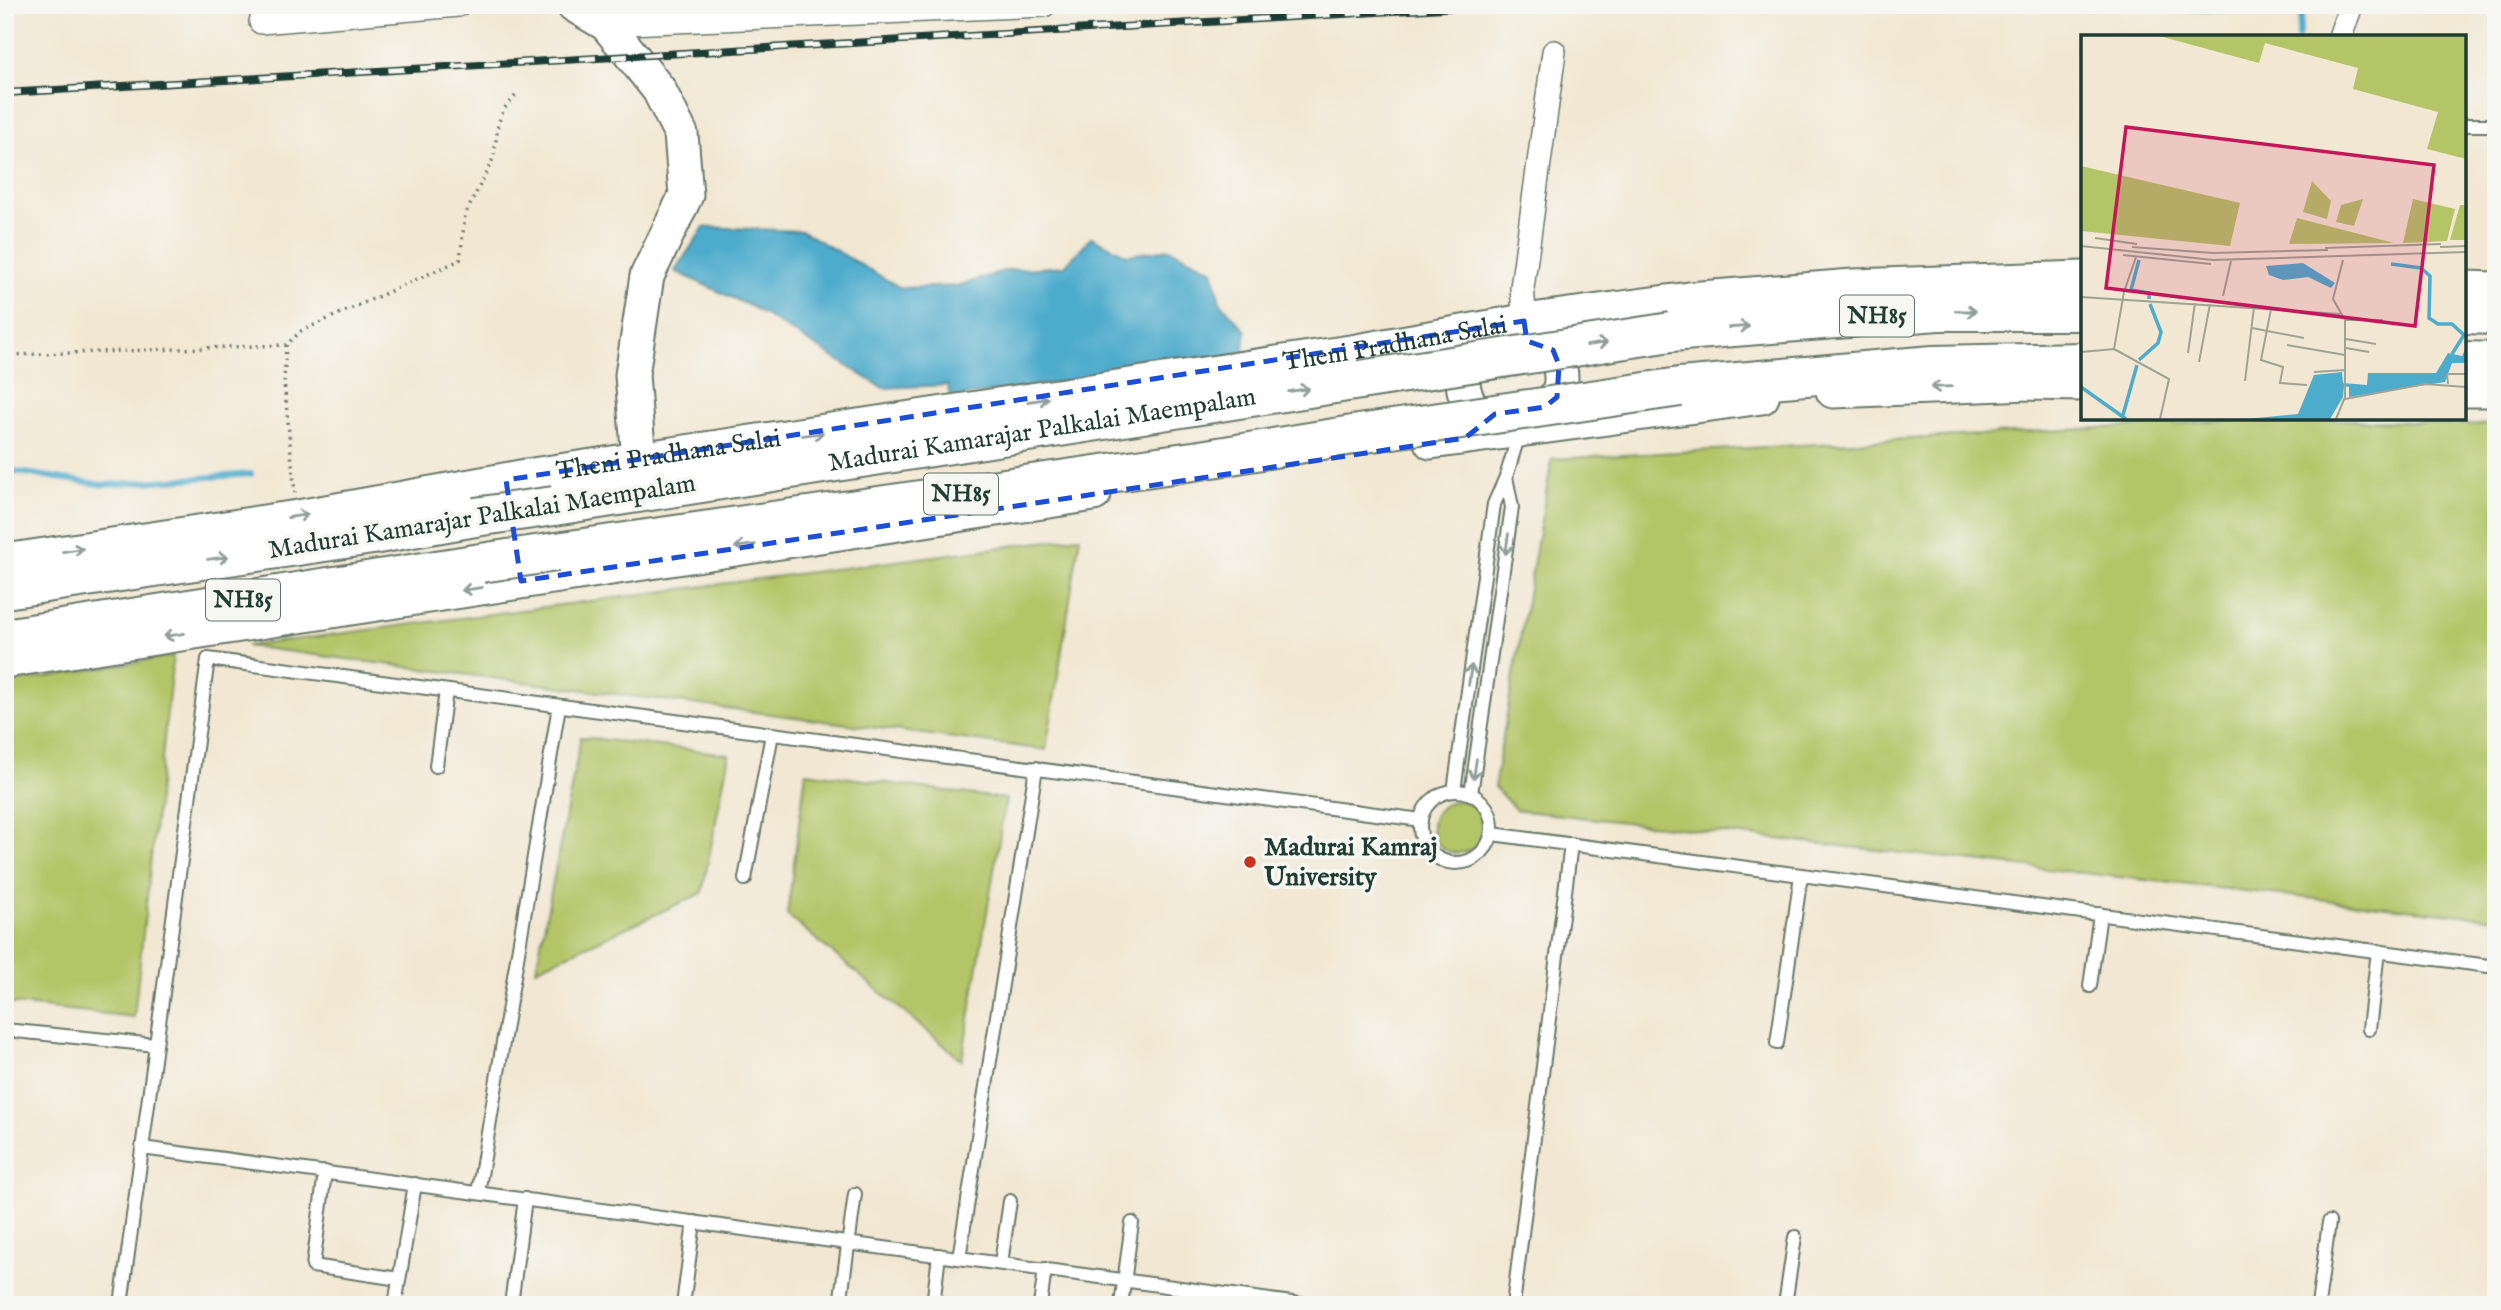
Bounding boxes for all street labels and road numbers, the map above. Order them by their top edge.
road number: NH85 [1840,296,1914,337]
street label: Theni Pradhana Salai [1281,308,1510,378]
street label: Madurai Kamarajar Palkalai Maempalam [826,380,1258,479]
street label: Theni Pradhana Salai [554,421,783,488]
street label: Madurai Kamarajar Palkalai Maempalam [266,467,698,567]
road number: NH85 [924,474,998,514]
road number: NH85 [206,580,280,620]

